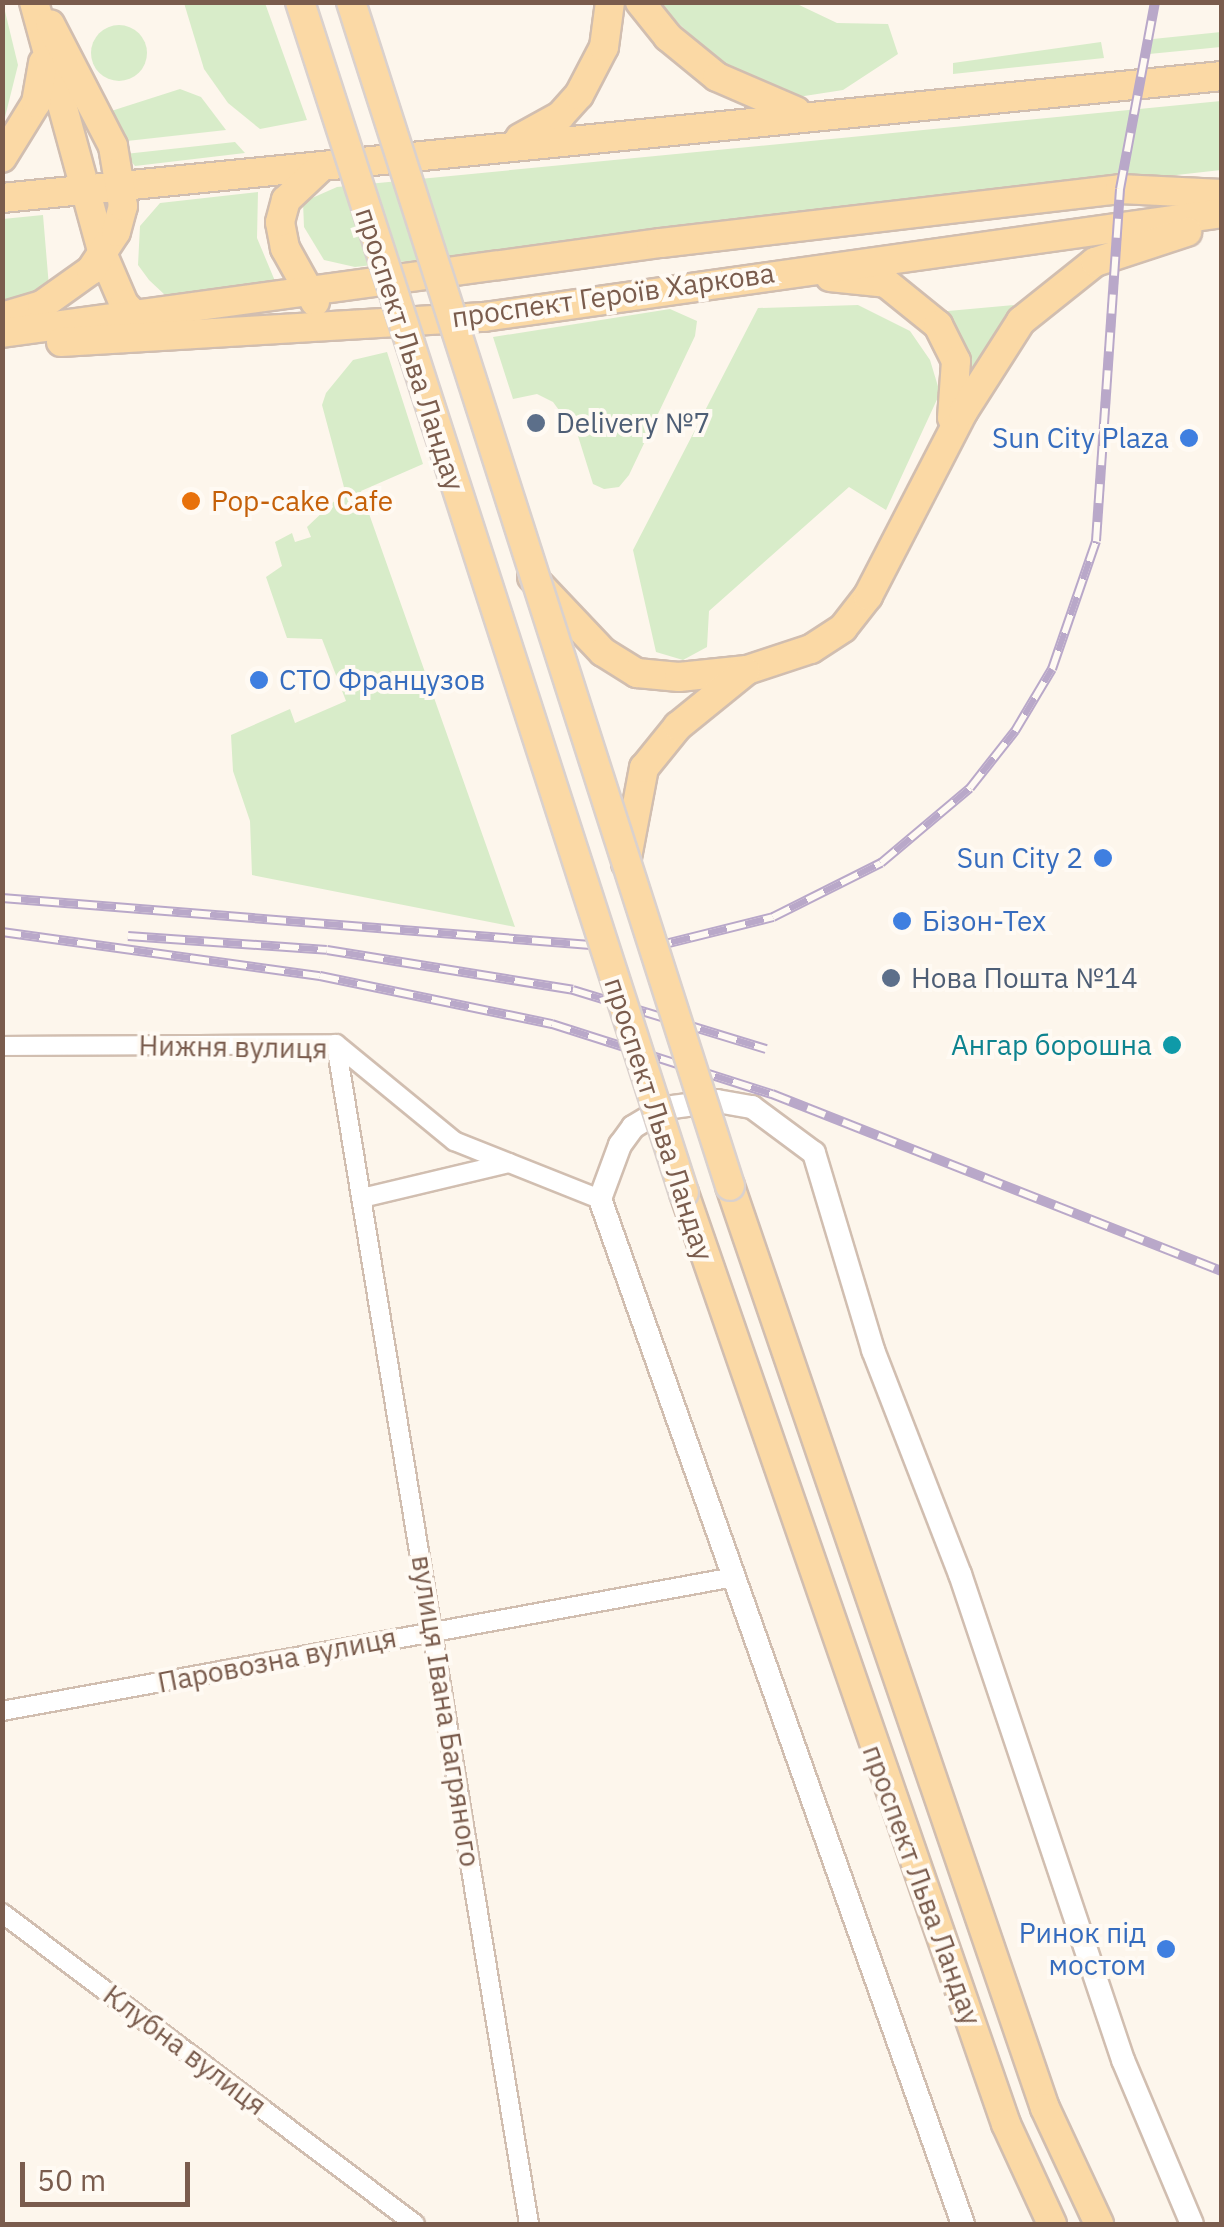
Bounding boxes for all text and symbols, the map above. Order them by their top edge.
street label: проспект Льва Ландау [348,203,472,495]
street label: проспект Героїв Харкова [449,256,777,334]
place label: Delivery №7 [556,406,710,440]
marker: Delivery №7 [525,412,547,434]
place label: Sun City Plaza [992,421,1169,455]
marker: Sun City Plaza [1178,427,1200,449]
place label: Pop-cake Cafe [211,484,393,518]
marker: Pop-cake Cafe [180,490,202,512]
place label: СТО Французов [279,663,485,697]
marker: СТО Французов [248,669,270,691]
place label: Sun City 2 [957,841,1083,875]
marker: Sun City 2 [1092,847,1114,869]
place label: Бізон-Тех [922,904,1046,938]
marker: Бізон-Тех [891,910,913,932]
place label: Нова Пошта №14 [911,961,1138,995]
marker: Нова Пошта №14 [880,967,902,989]
street label: проспект Льва Ландау [597,973,721,1265]
place label: Ангар борошна [951,1028,1152,1062]
street label: Нижня вулиця [138,1029,328,1065]
marker: Ангар борошна [1161,1034,1183,1056]
street label: вулиця Івана Багряного [405,1553,487,1869]
street label: Паровозна вулиця [155,1620,399,1700]
street label: проспект Льва Ландау [856,1740,988,2030]
place label: Ринок під мостом [1019,1916,1146,1982]
marker: Ринок під мостом [1155,1938,1177,1960]
street label: Клубна вулиця [97,1978,273,2122]
scale bar [25,2142,195,2204]
text: 50 m [37,2160,106,2199]

